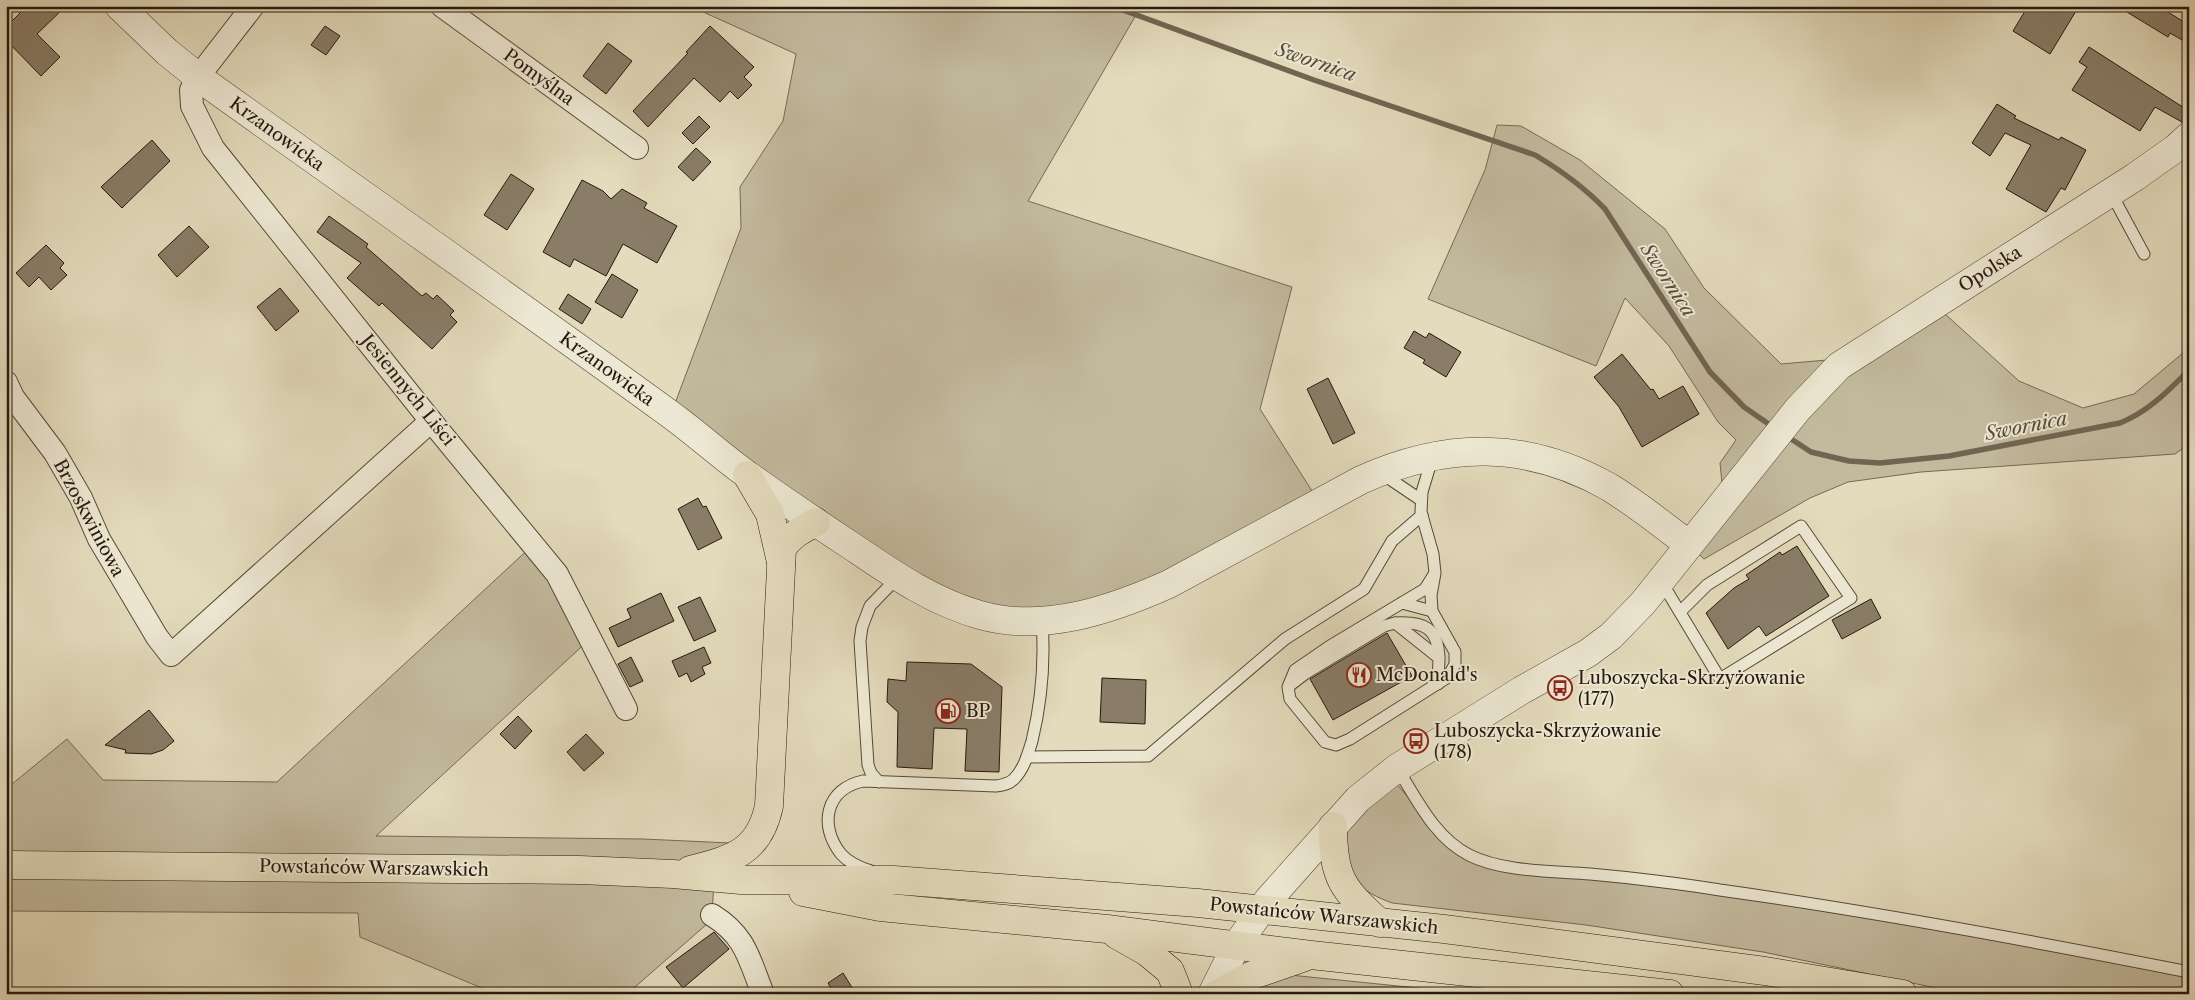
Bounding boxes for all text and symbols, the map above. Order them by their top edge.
water label: Swornica [1272,37,1360,87]
street label: Pomyślna [499,44,579,110]
street label: Krzanowicka [225,92,329,176]
water label: Swornica [1635,238,1701,322]
street label: Opolska [1955,241,2026,297]
street label: Krzanowicka [555,327,659,411]
street label: Jesiennych Liści [355,328,460,450]
water label: Swornica [1982,407,2070,445]
street label: Brzoskwiniowa [49,456,129,581]
restaurant icon: McDonald's [1346,662,1372,688]
place label: McDonald's [1376,664,1478,686]
place label: Luboszycka-Skrzyżowanie (177) [1578,667,1805,710]
bus stop icon: Luboszycka-Skrzyżowanie (177) [1547,675,1573,701]
fuel station icon: BP [935,698,961,724]
place label: BP [966,700,991,722]
place label: Luboszycka-Skrzyżowanie (178) [1434,720,1661,763]
bus stop icon: Luboszycka-Skrzyżowanie (178) [1403,728,1429,754]
street label: Powstańców Warszawskich [259,855,489,881]
street label: Powstańców Warszawskich [1209,893,1439,939]

